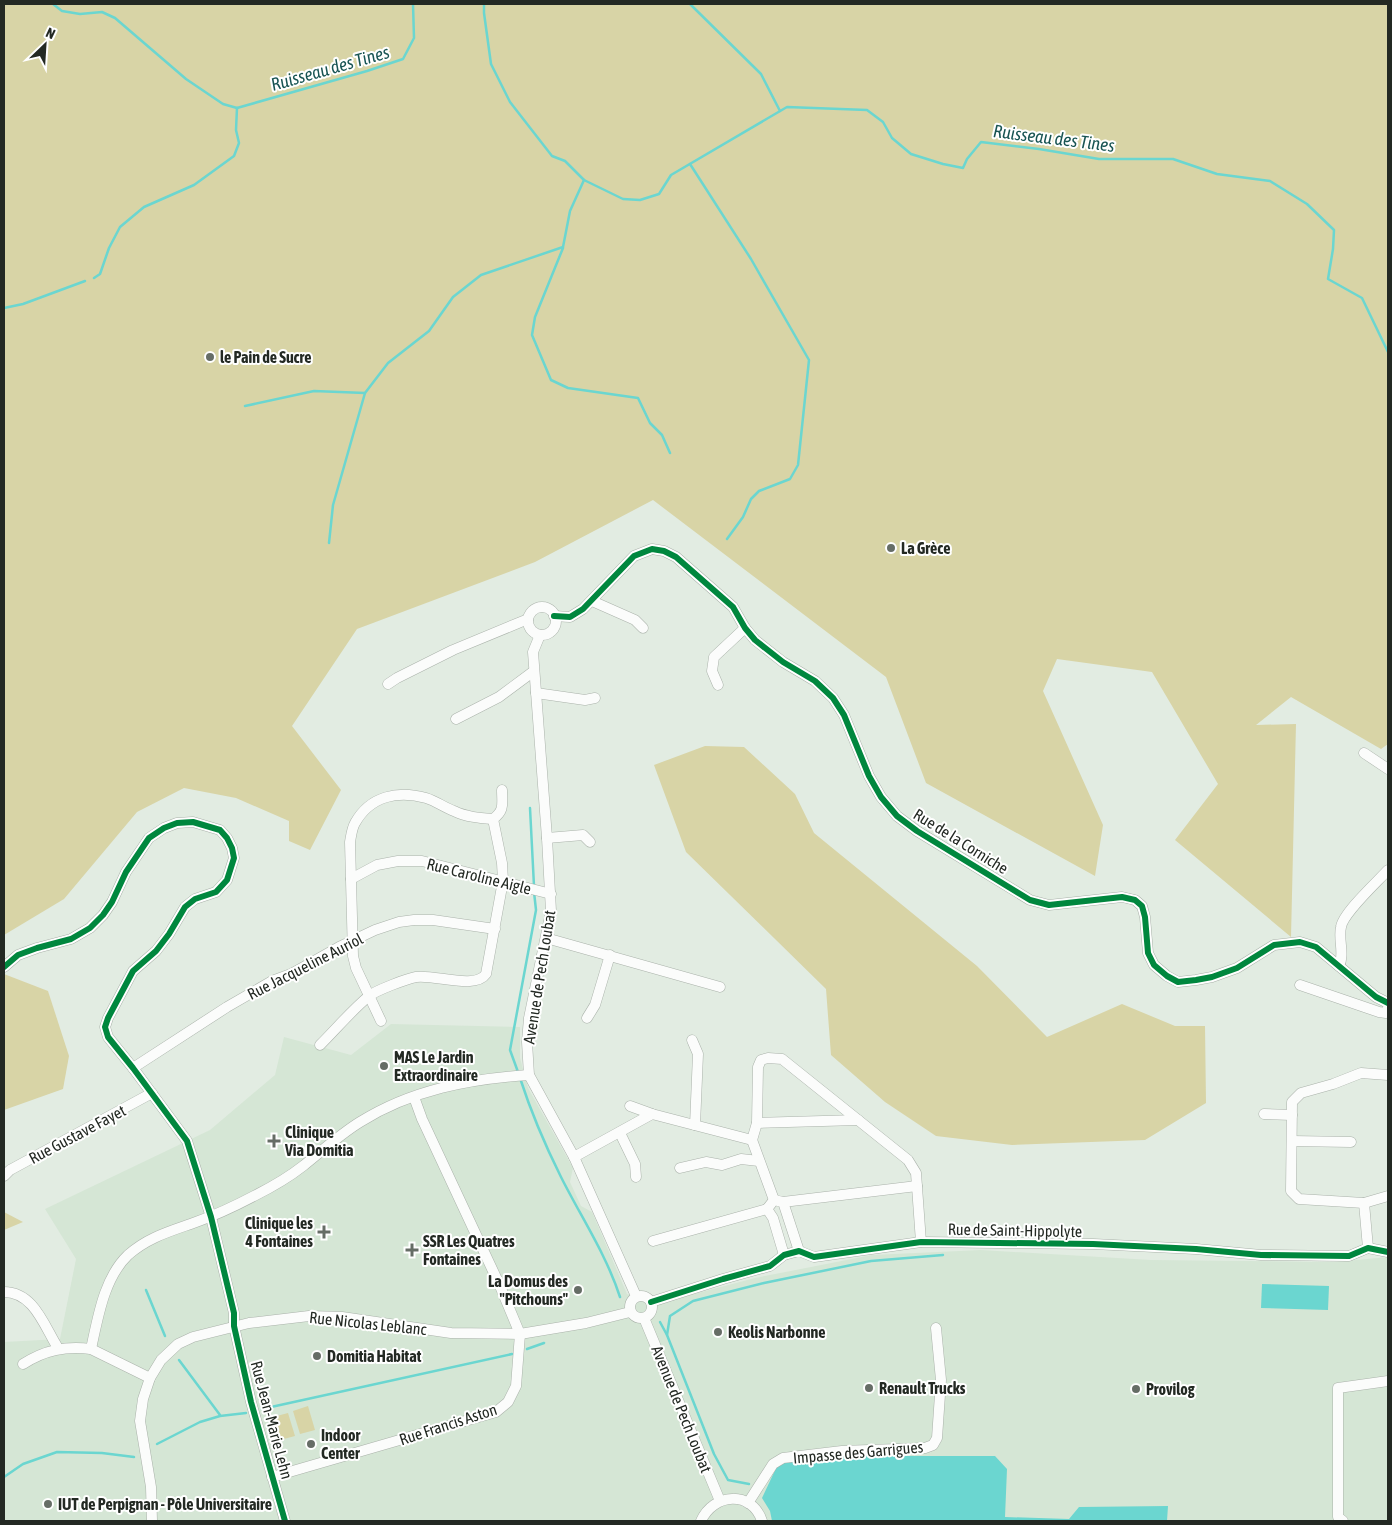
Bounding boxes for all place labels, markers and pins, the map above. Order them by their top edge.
place label: le Pain de Sucre [220,348,312,366]
marker: le Pain de Sucre [204,351,216,363]
place label: La Grèce [901,539,950,557]
marker: La Grèce [885,542,897,554]
place label: MAS Le Jardin Extraordinaire [394,1048,478,1084]
marker: MAS Le Jardin Extraordinaire [378,1060,390,1072]
place label: Clinique Via Domitia [284,1123,354,1159]
marker: Clinique Via Domitia [267,1134,281,1148]
place label: Clinique les 4 Fontaines [244,1214,313,1250]
marker: Clinique les 4 Fontaines [317,1225,331,1239]
place label: SSR Les Quatres Fontaines [423,1232,515,1268]
marker: SSR Les Quatres Fontaines [405,1243,419,1257]
place label: La Domus des "Pitchouns" [488,1272,569,1308]
marker: La Domus des "Pitchouns" [572,1284,584,1296]
place label: Keolis Narbonne [728,1323,825,1341]
marker: Keolis Narbonne [712,1326,724,1338]
place label: Domitia Habitat [327,1347,422,1365]
marker: Domitia Habitat [311,1350,323,1362]
place label: Renault Trucks [879,1379,966,1397]
place label: Provilog [1146,1380,1195,1398]
marker: Renault Trucks [863,1382,875,1394]
marker: Provilog [1130,1383,1142,1395]
place label: Indoor Center [321,1426,360,1462]
marker: Indoor Center [305,1438,317,1450]
place label: IUT de Perpignan - Pôle Universitaire [58,1495,272,1513]
marker: IUT de Perpignan - Pôle Universitaire [42,1498,54,1510]

